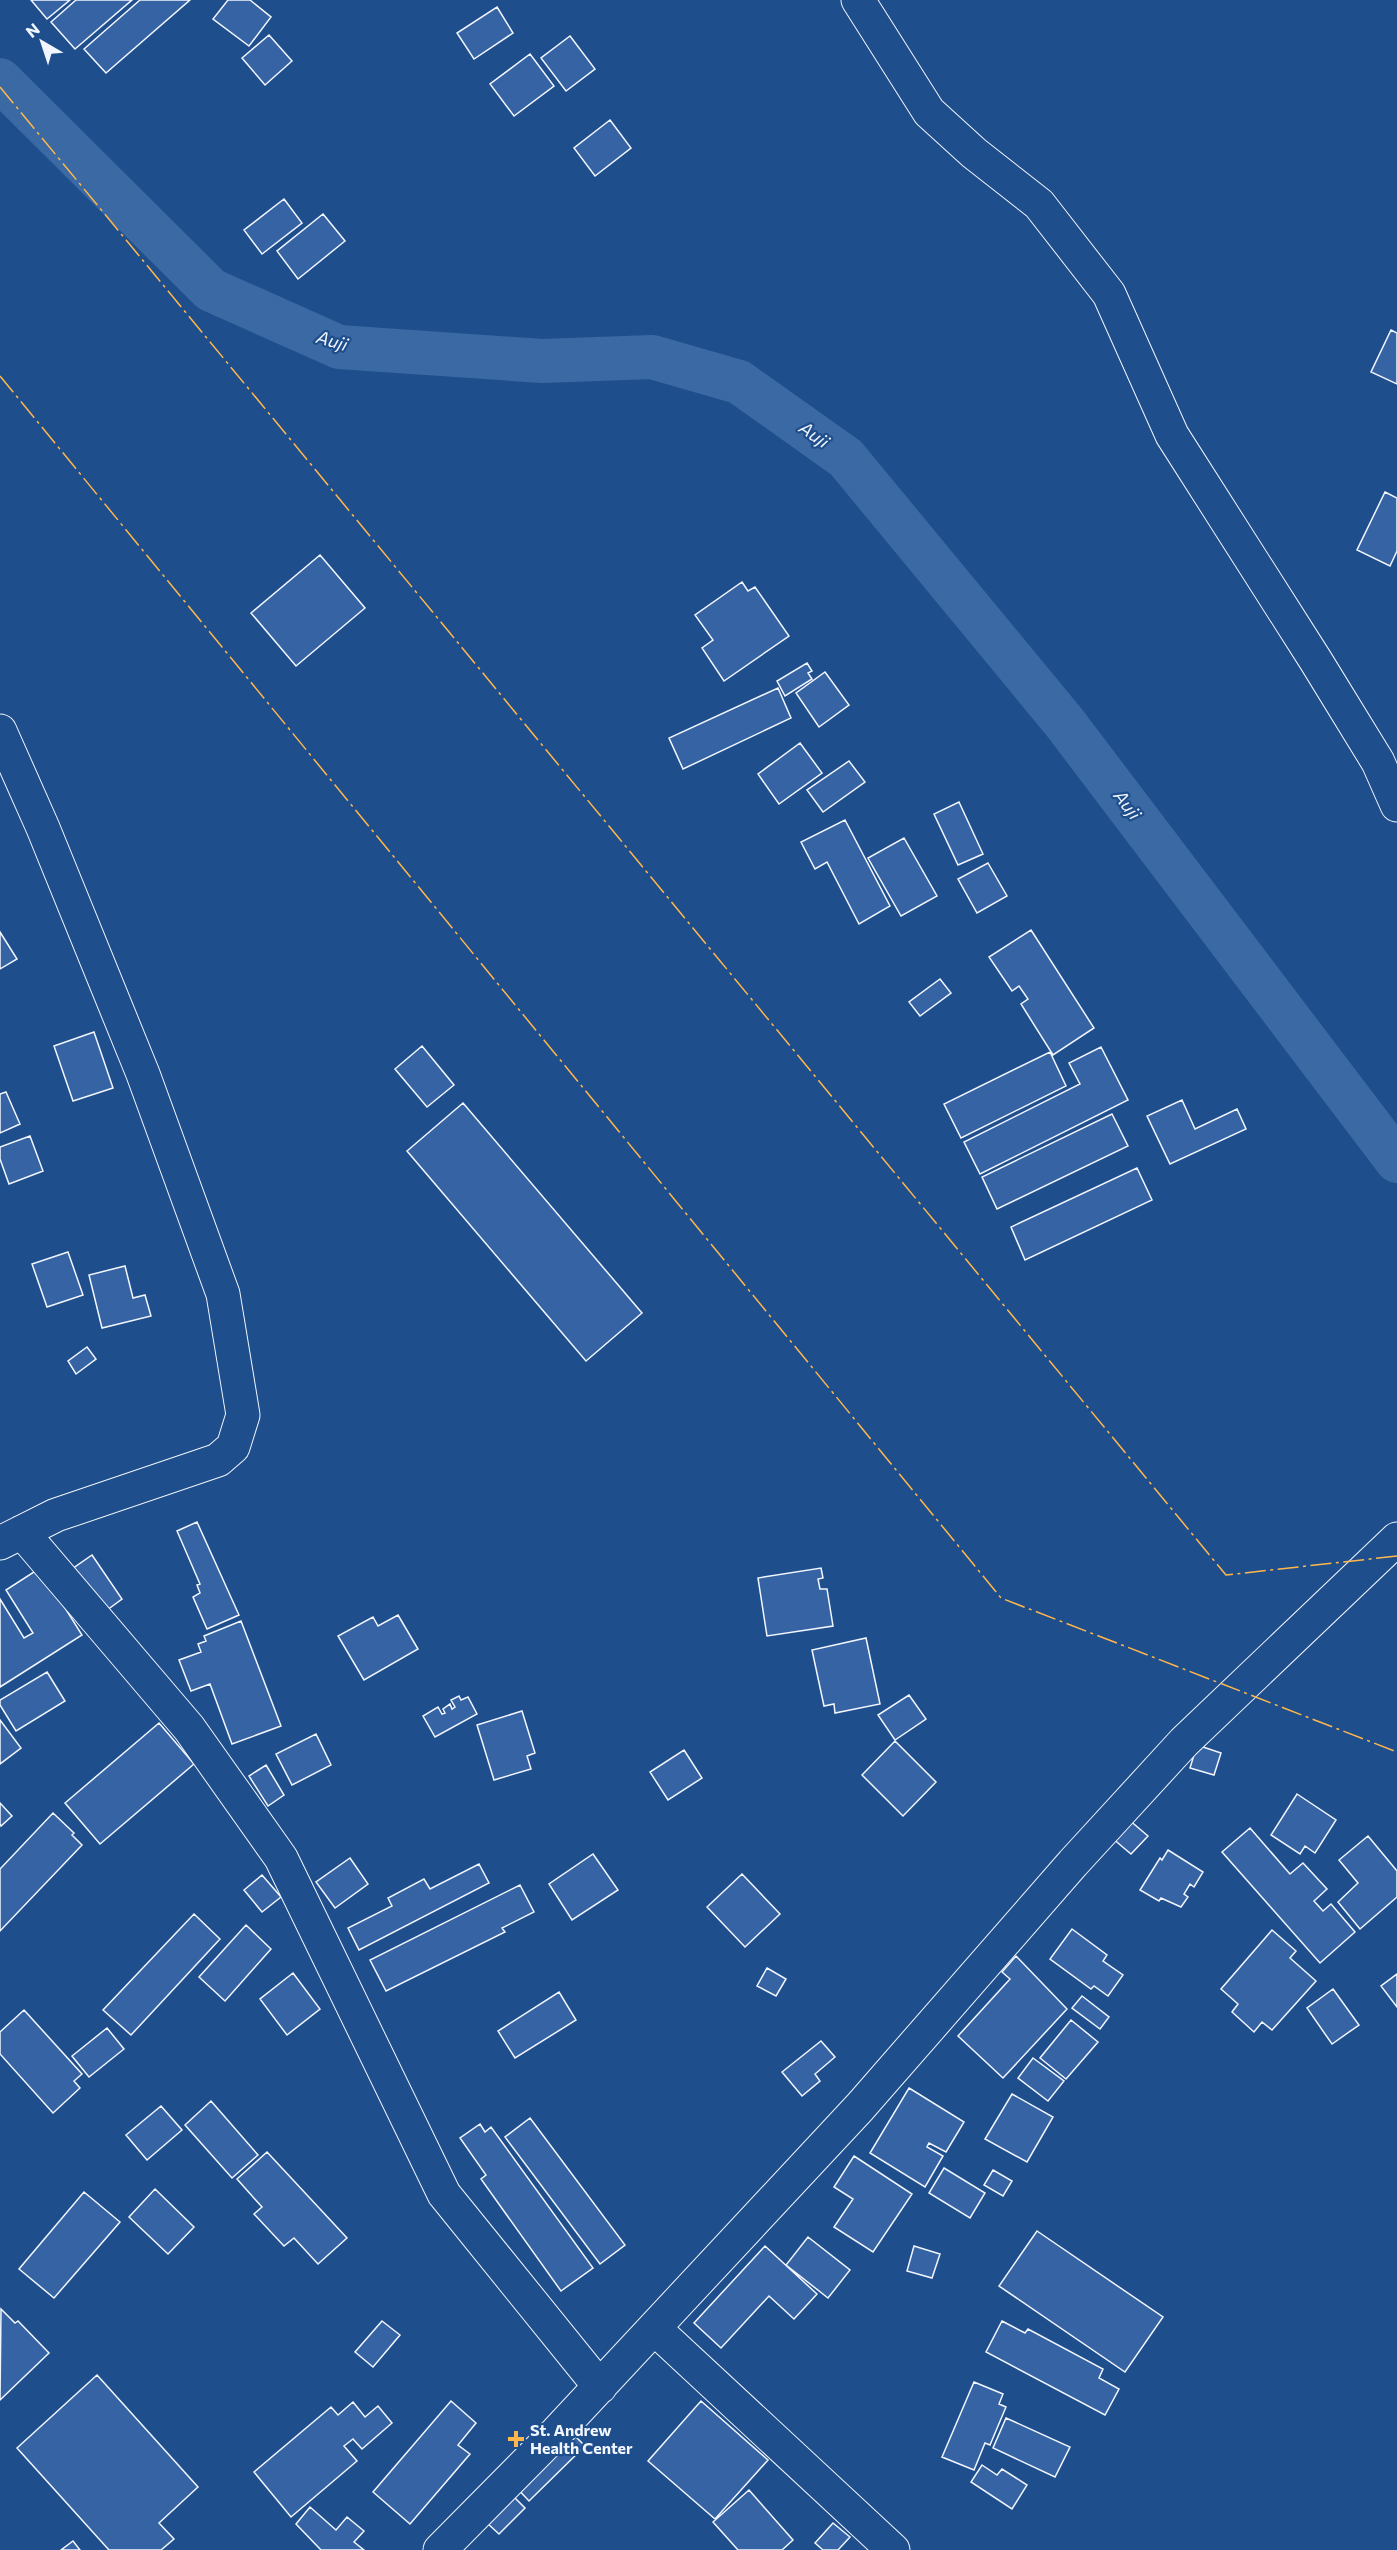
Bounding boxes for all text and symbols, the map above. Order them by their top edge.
north arrow [12,12,72,72]
text: N [22,19,43,41]
water label: Auji [313,325,352,356]
water label: Auji [795,416,835,453]
water label: Auji [1109,784,1147,825]
place label: St. Andrew Health Center [530,2420,633,2457]
marker: St. Andrew Health Center [507,2430,525,2448]

